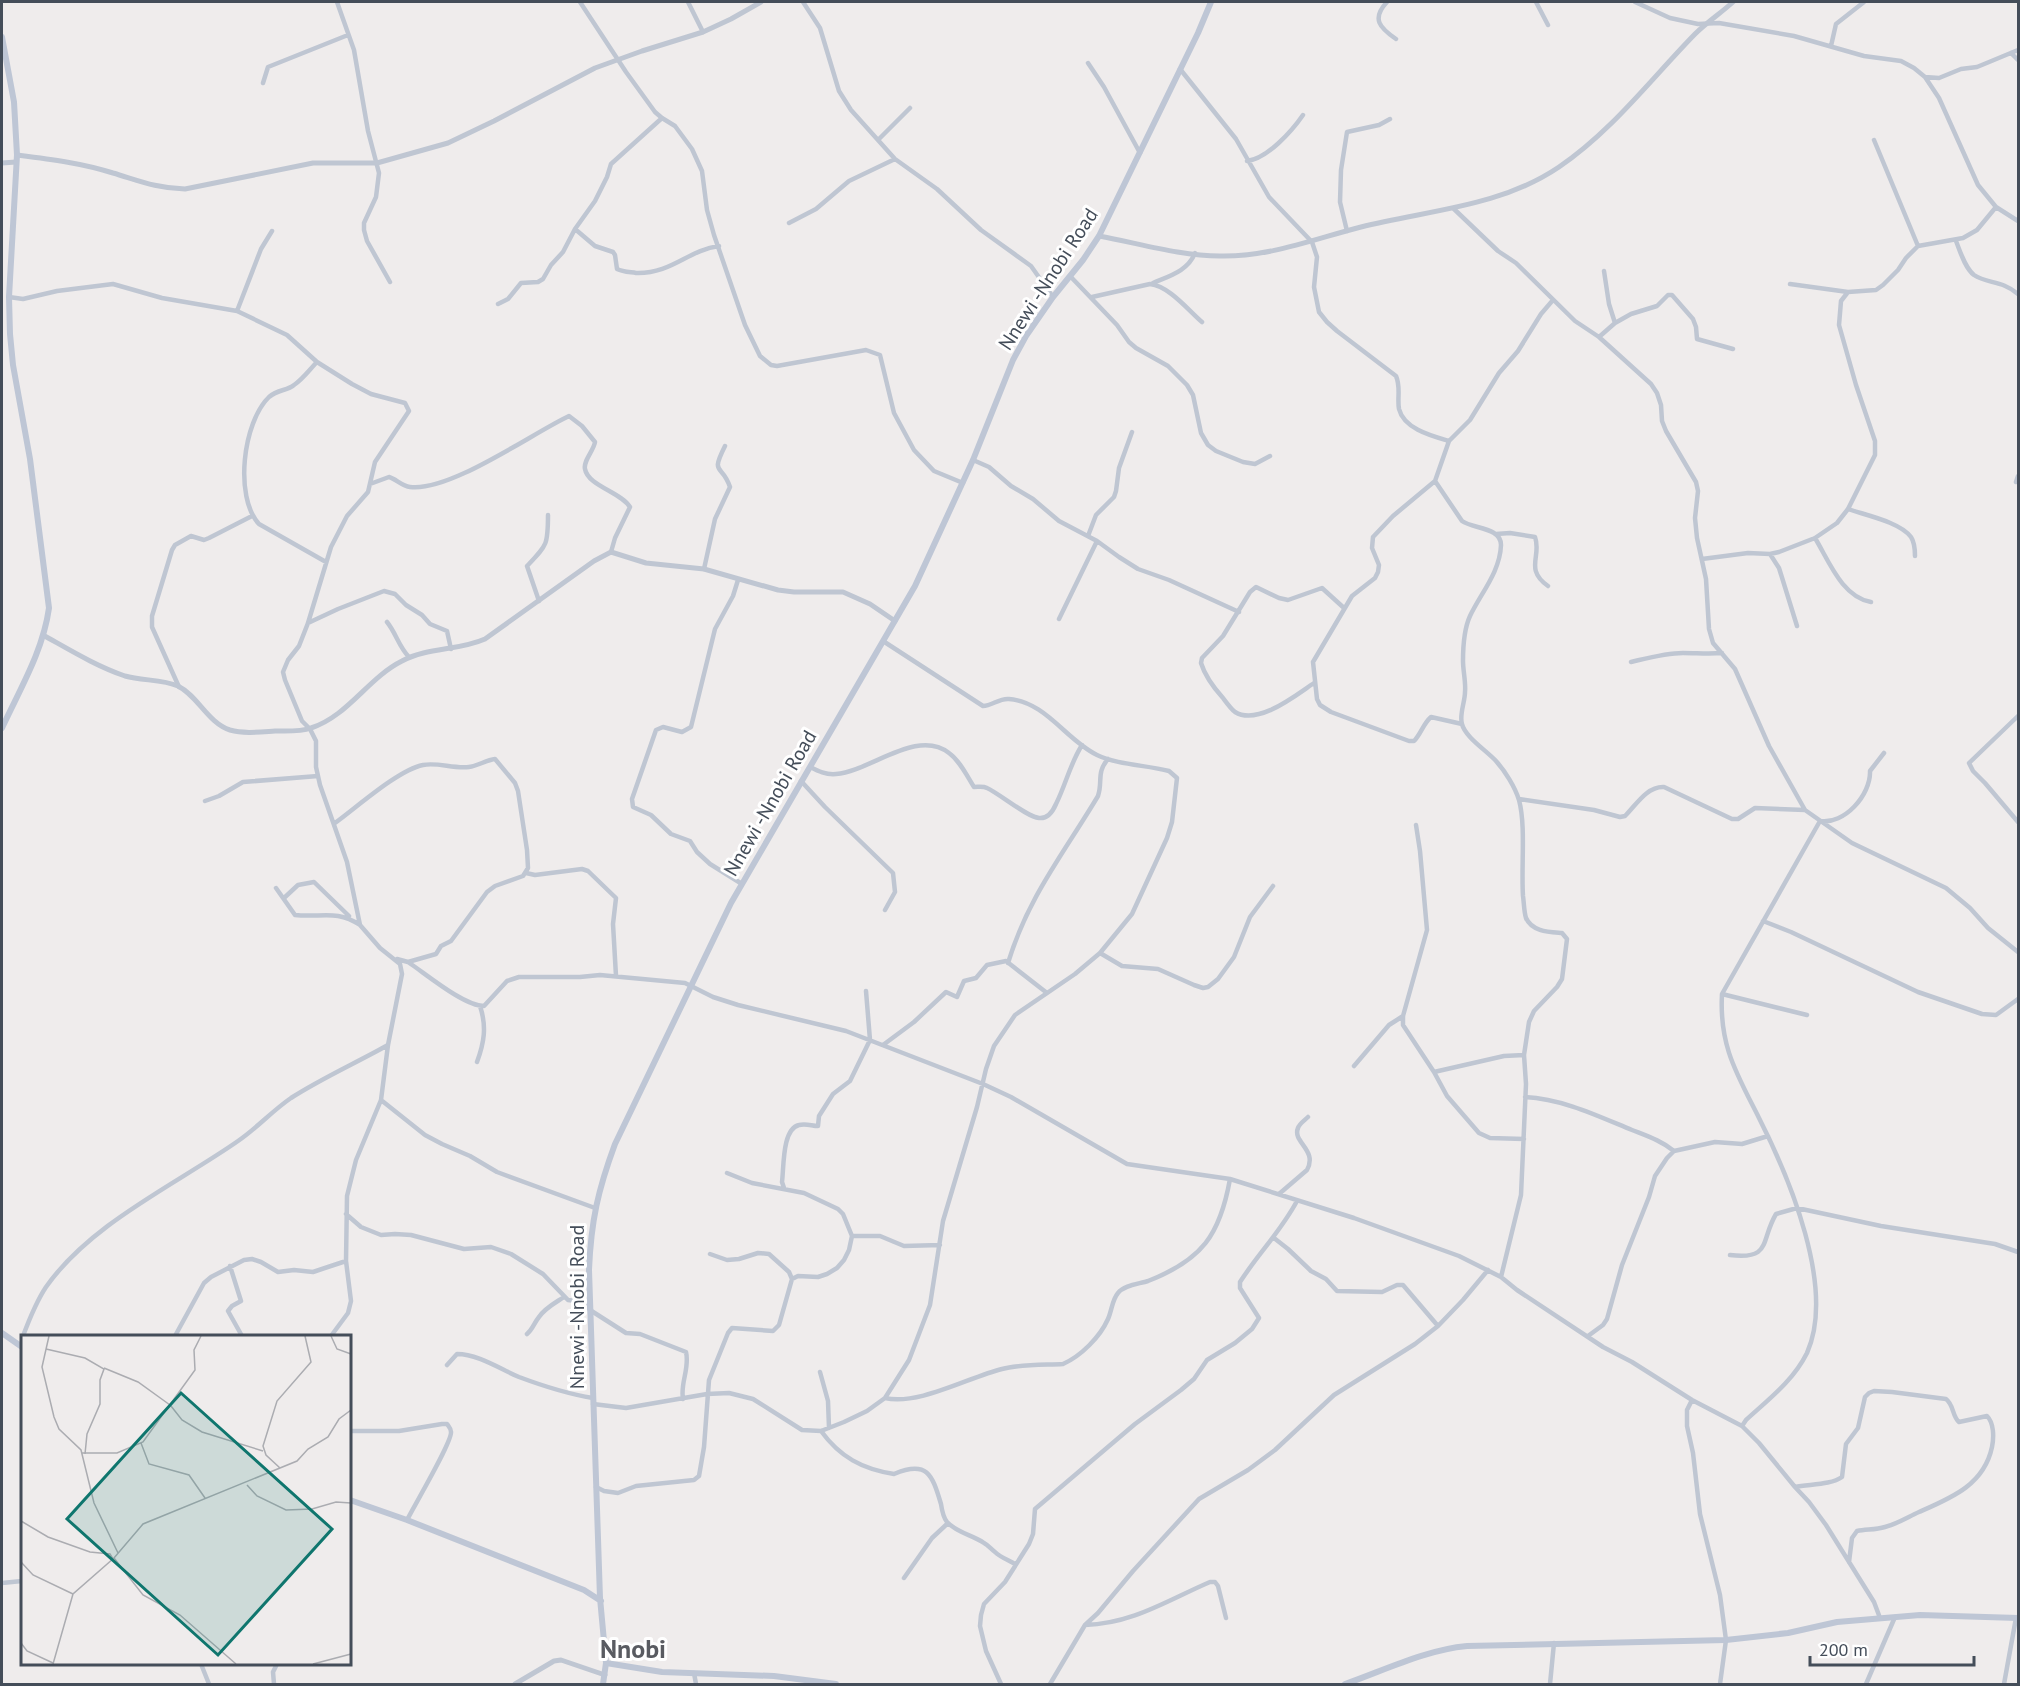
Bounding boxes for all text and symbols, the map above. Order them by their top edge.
street label: Nnewi -Nnobi Road [992,203,1104,355]
street label: Nnewi -Nnobi Road [718,725,822,881]
street label: Nnewi -Nnobi Road [564,1225,590,1389]
inset map [21,1335,351,1665]
scale bar [1810,1629,1974,1667]
district label: Nnobi [600,1632,666,1665]
text: 200 m [1819,1638,1868,1661]

